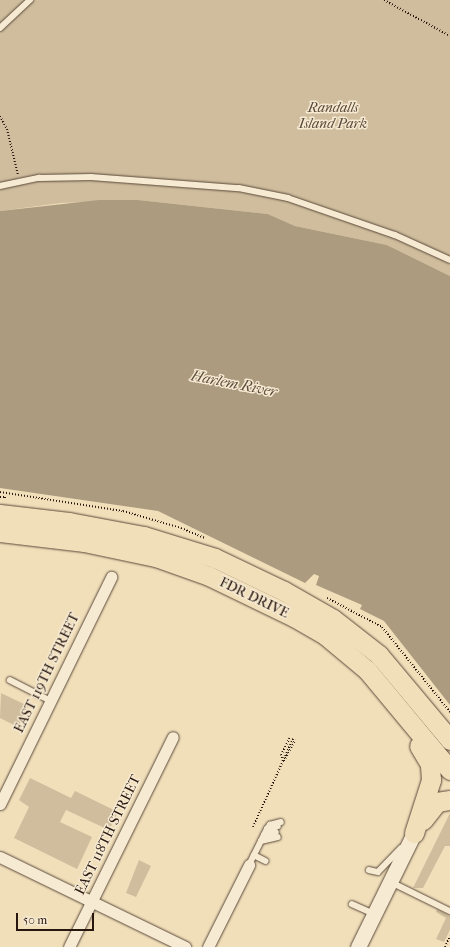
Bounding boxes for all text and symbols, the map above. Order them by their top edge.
park label: Randalls Island Park [299,100,367,132]
water label: Harlem River [190,367,278,401]
street label: FDR DRIVE [217,574,291,622]
street label: EAST 119TH STREET [11,610,83,736]
street label: EAST 118TH STREET [72,772,144,898]
scale bar [18,905,96,931]
text: 50 m [23,913,47,927]

